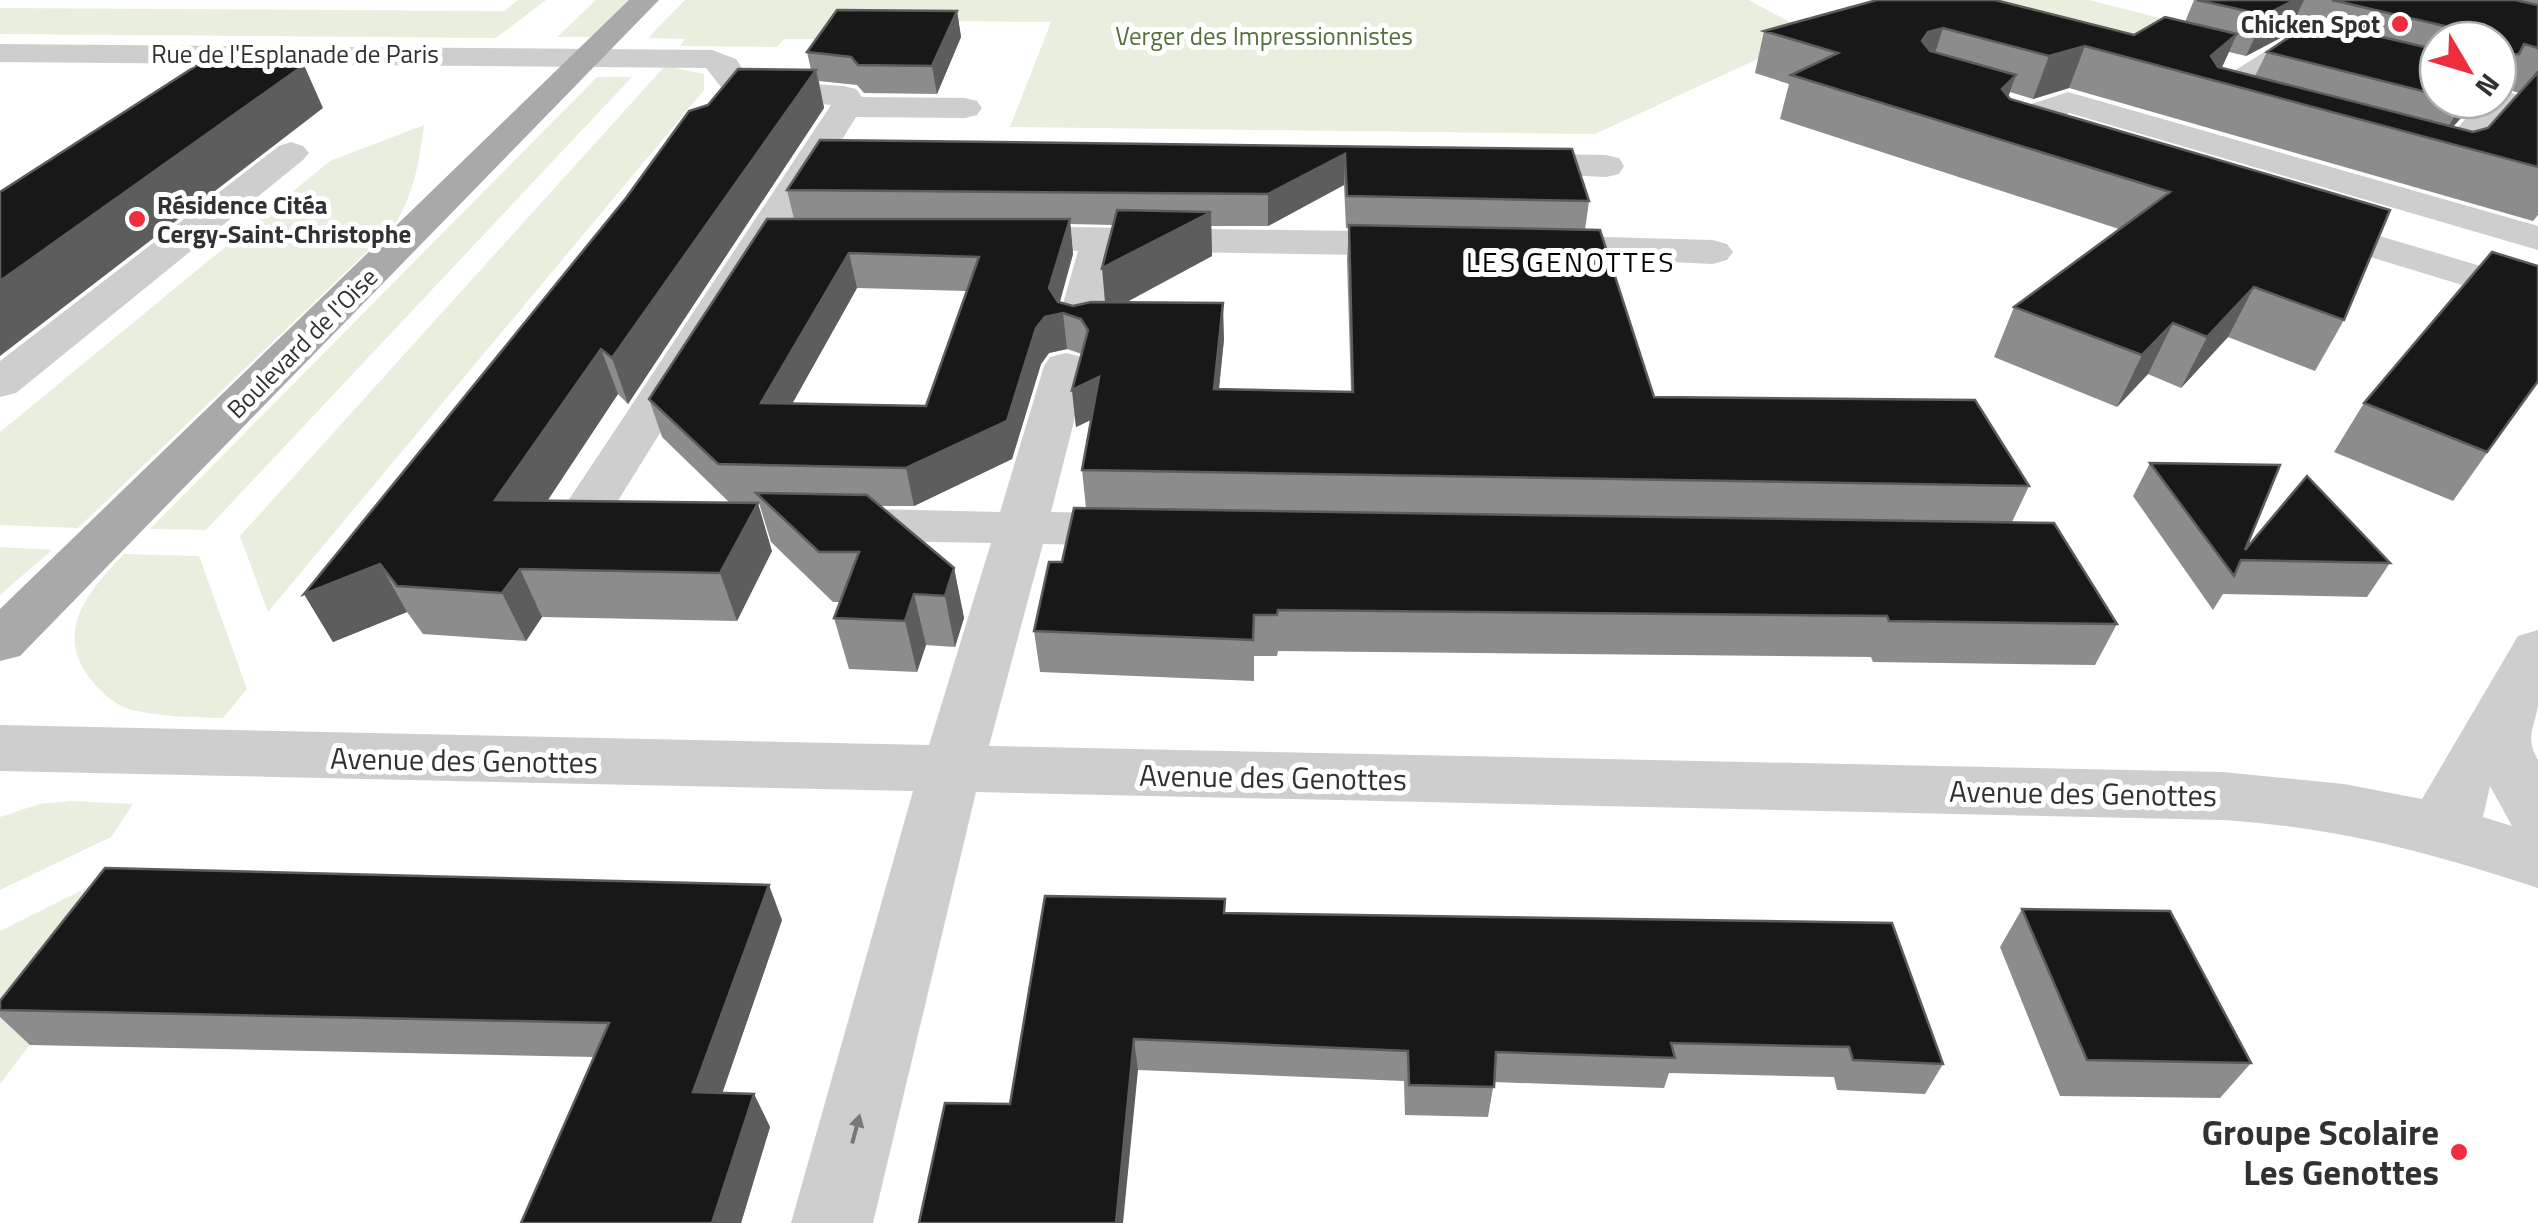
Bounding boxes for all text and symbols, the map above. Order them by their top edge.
place label: Chicken Spot [2241,5,2380,43]
marker: Chicken Spot [2389,13,2411,35]
park label: Verger des Impressionnistes [1115,17,1413,55]
north arrow [2418,20,2518,120]
street label: Rue de l'Esplanade de Paris [151,35,439,73]
text: N [2465,65,2511,107]
place label: Résidence Citéa Cergy-Saint-Christophe [157,186,411,253]
marker: Résidence Citéa Cergy-Saint-Christophe [126,208,148,230]
district label: LES GENOTTES [1466,240,1676,283]
street label: Boulevard de l'Oise [218,259,386,427]
street label: Avenue des Genottes [330,735,598,785]
street label: Avenue des Genottes [1139,752,1407,802]
street label: Avenue des Genottes [1949,768,2217,818]
place label: Groupe Scolaire Les Genottes [2202,1105,2439,1199]
one-way arrow [849,1113,865,1144]
marker: Groupe Scolaire Les Genottes [2448,1141,2470,1163]

